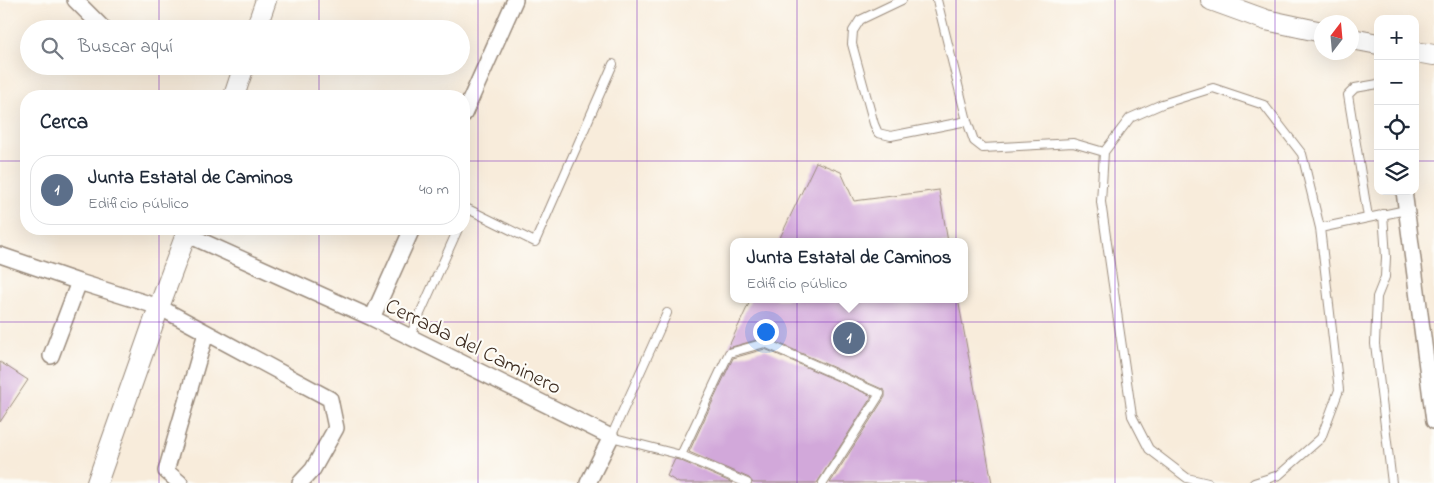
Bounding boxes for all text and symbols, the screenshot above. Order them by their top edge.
north arrow [1314,15,1359,60]
map controls [1374,15,1419,195]
button: + [1374,15,1419,60]
search box [20,20,470,75]
icon: search [38,34,66,62]
text: Buscar aquí [78,34,173,61]
button: − [1374,60,1419,105]
button: locate [1374,105,1419,150]
text: Cerca [40,108,88,138]
button: layers [1374,150,1419,195]
text: Junta Estatal de Caminos [88,165,293,192]
text: 1 [54,178,60,202]
text: 40 m [419,178,449,202]
text: Edificio público [88,192,189,216]
popup [730,238,968,303]
text: Junta Estatal de Caminos [747,245,951,272]
text: Edificio público [747,272,847,296]
street label: Cerrada del Caminero [379,291,566,404]
your location [753,319,779,345]
pin: 1 [833,319,865,357]

